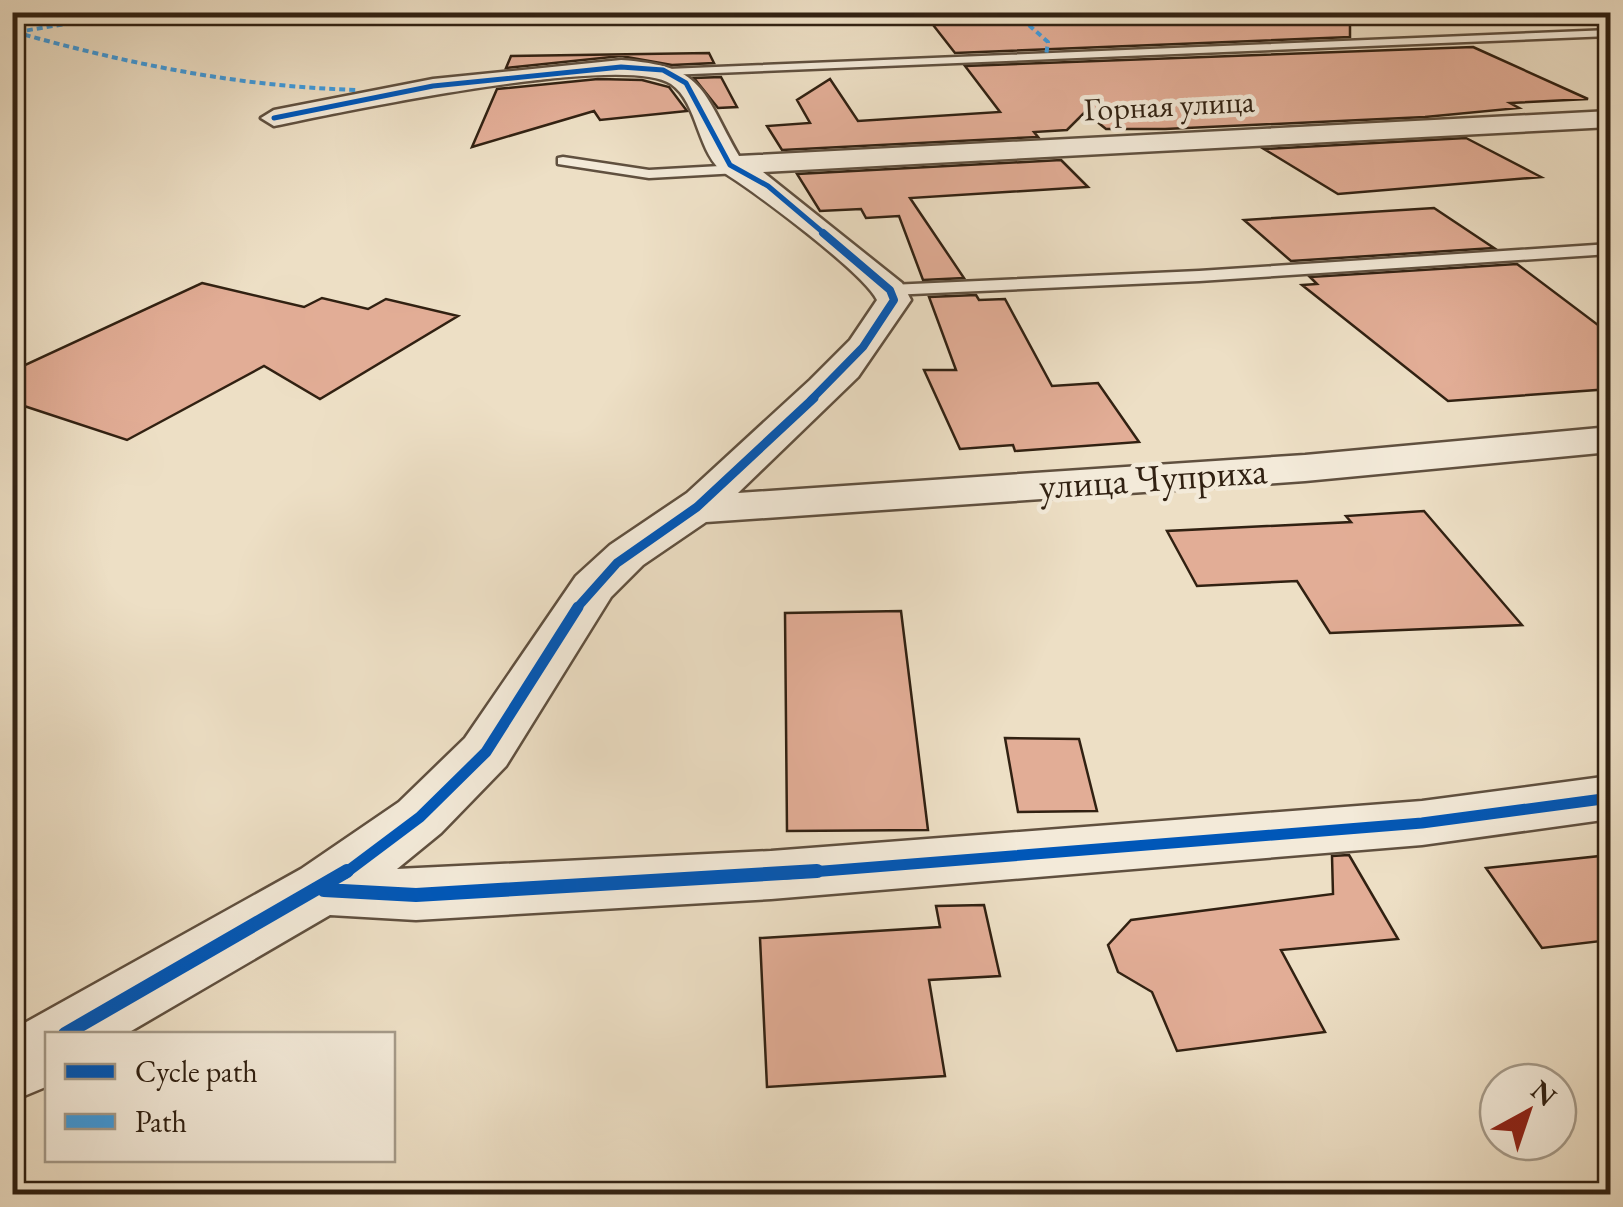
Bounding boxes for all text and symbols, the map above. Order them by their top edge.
street label: Горная улица [1083,80,1256,130]
street label: улица Чуприха [1037,445,1270,510]
legend [45,1032,395,1162]
text: Cycle path [135,1052,258,1091]
north arrow [1478,1062,1578,1162]
text: N [1524,1072,1565,1114]
text: Path [135,1102,187,1141]

